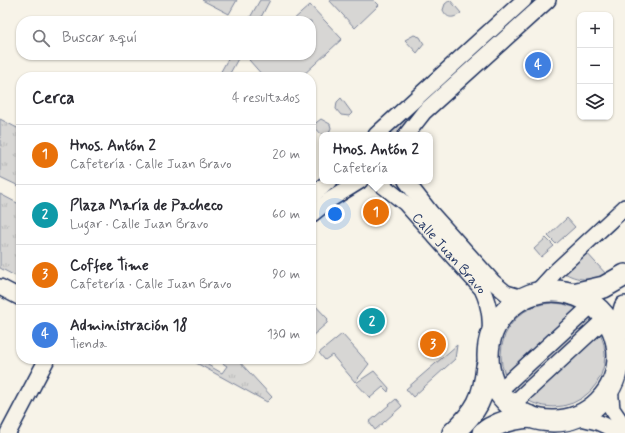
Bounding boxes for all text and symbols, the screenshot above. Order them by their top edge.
map controls [577,12,613,120]
button: + [577,12,613,48]
search box [16,16,316,60]
icon: search [30,27,52,49]
text: Buscar aquí [62,28,137,48]
button: − [577,48,613,84]
pin: 4 [525,50,551,80]
button: layers [577,84,613,120]
text: Cerca [32,87,75,109]
text: 4 resultados [232,90,300,107]
popup [319,132,433,184]
text: Hnos. Antón 2 [70,136,156,156]
text: Hnos. Antón 2 [333,140,419,160]
text: 1 [42,146,48,163]
text: 20 m [272,146,300,163]
text: Cafetería · Calle Juan Bravo [70,156,232,173]
text: Cafetería [333,160,388,177]
text: Plaza María de Pacheco [70,196,223,216]
pin: 1 [363,197,389,227]
your location [325,204,345,224]
text: 2 [42,206,48,223]
text: 60 m [272,206,300,223]
street label: Calle Juan Bravo [408,209,491,297]
text: Lugar · Calle Juan Bravo [70,216,208,233]
text: Coffee Time [70,256,149,276]
text: 3 [42,266,48,283]
text: 90 m [272,266,300,283]
text: Cafetería · Calle Juan Bravo [70,276,232,293]
pin: 2 [359,306,385,336]
text: Administración 18 [70,316,188,336]
text: 4 [41,326,49,343]
text: 130 m [267,326,300,343]
pin: 3 [420,329,446,359]
text: Tienda [70,336,107,353]

